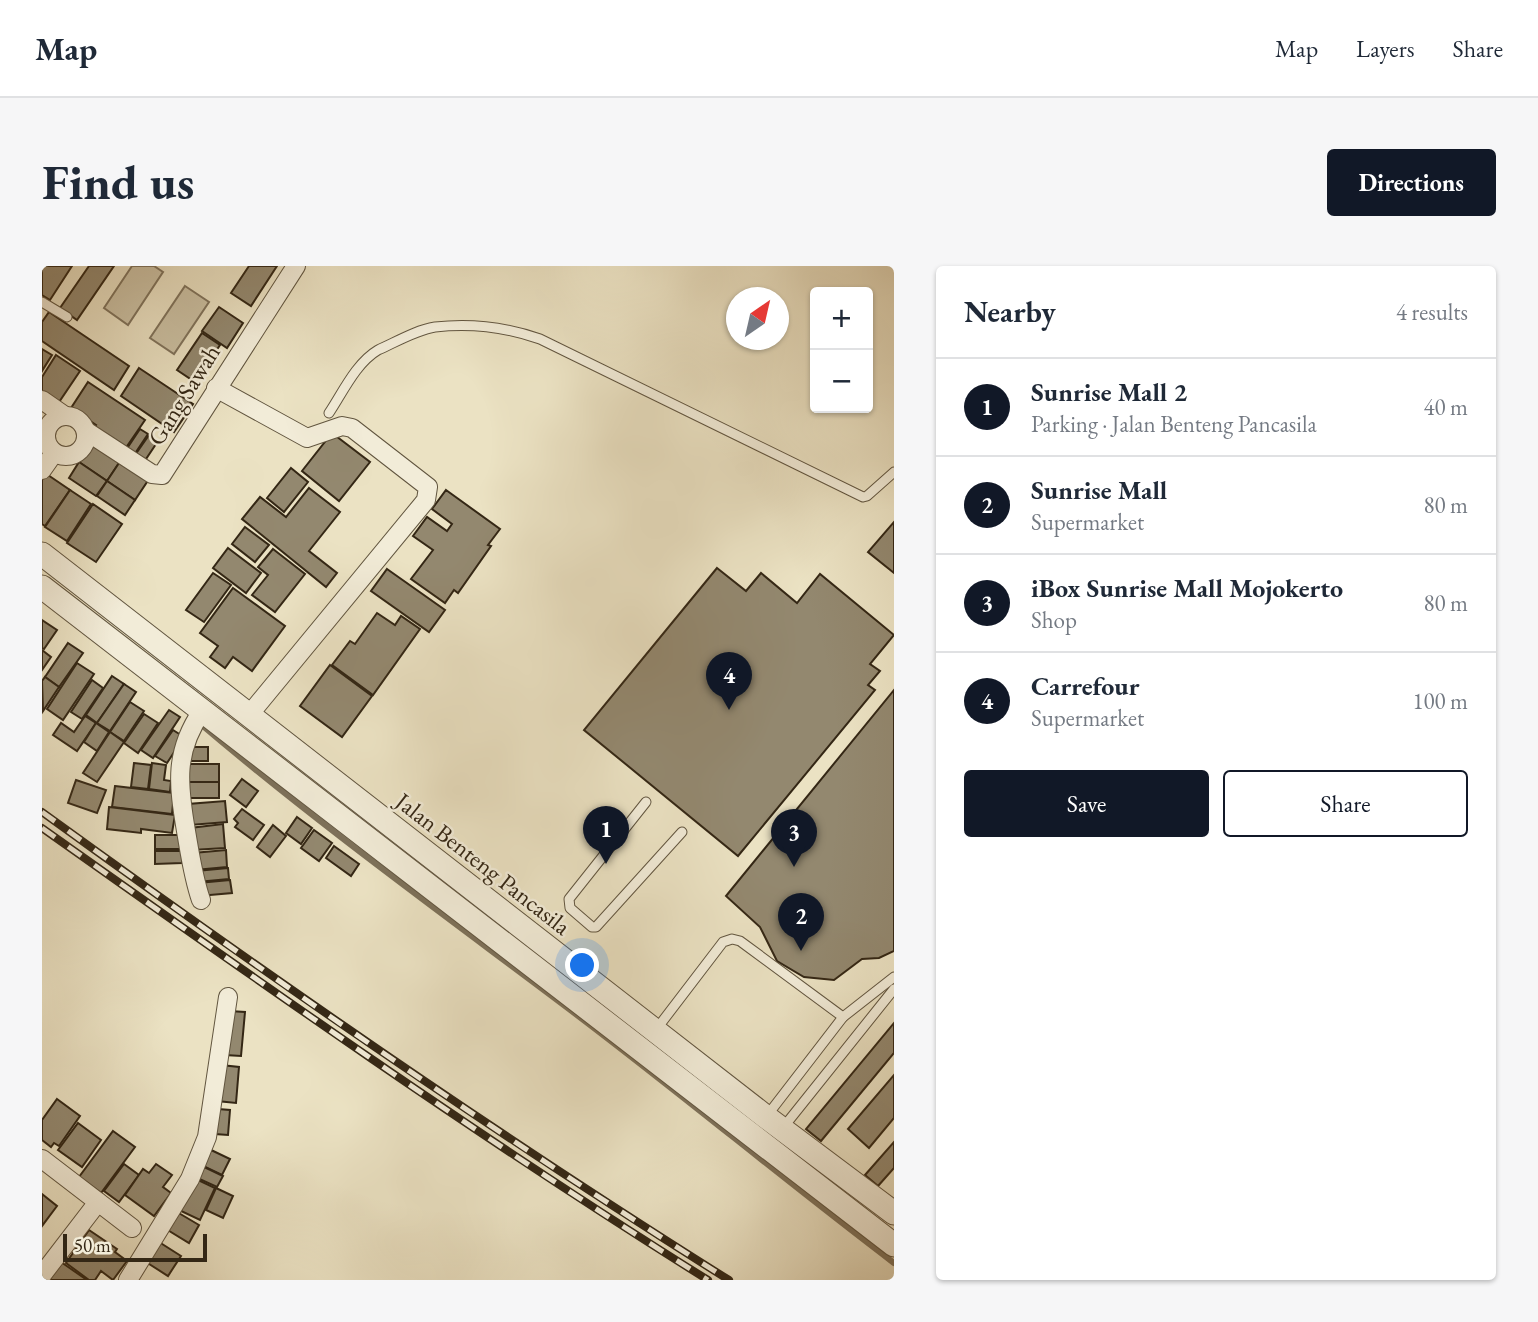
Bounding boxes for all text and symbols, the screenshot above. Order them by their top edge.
text: Map [35,27,97,70]
text: Map [1275,33,1318,64]
text: Layers [1356,33,1415,64]
text: Share [1453,33,1503,64]
button: Directions [1327,149,1496,216]
text: Find us [42,150,194,214]
north arrow [726,287,789,350]
map controls [810,287,873,413]
button: + [810,287,873,350]
text: Nearby [964,292,1056,331]
text: 4 results [1396,297,1468,327]
street label: Gang Sawah [140,338,227,451]
button: − [810,350,873,413]
text: Sunrise Mall 2 [1031,375,1187,409]
text: 1 [981,392,993,422]
text: 40 m [1423,392,1468,422]
text: Parking · Jalan Benteng Pancasila [1031,409,1317,439]
text: Sunrise Mall [1031,473,1167,507]
text: 2 [981,490,993,520]
text: 80 m [1423,490,1468,520]
text: Supermarket [1031,507,1144,537]
text: iBox Sunrise Mall Mojokerto [1031,571,1343,605]
text: 3 [981,588,993,618]
text: 80 m [1423,588,1468,618]
text: Shop [1031,605,1077,635]
pin: 4 [706,652,752,710]
text: Carrefour [1031,669,1139,703]
text: 4 [981,686,993,716]
text: 100 m [1412,686,1468,716]
text: Supermarket [1031,703,1144,733]
button: Save [964,770,1209,837]
button: Share [1223,770,1468,837]
street label: Jalan Benteng Pancasila [388,784,577,942]
pin: 1 [583,806,629,864]
pin: 3 [771,809,817,867]
pin: 2 [778,893,824,951]
your location [565,948,599,982]
scale bar [63,1231,206,1263]
text: 50 m [74,1233,111,1258]

